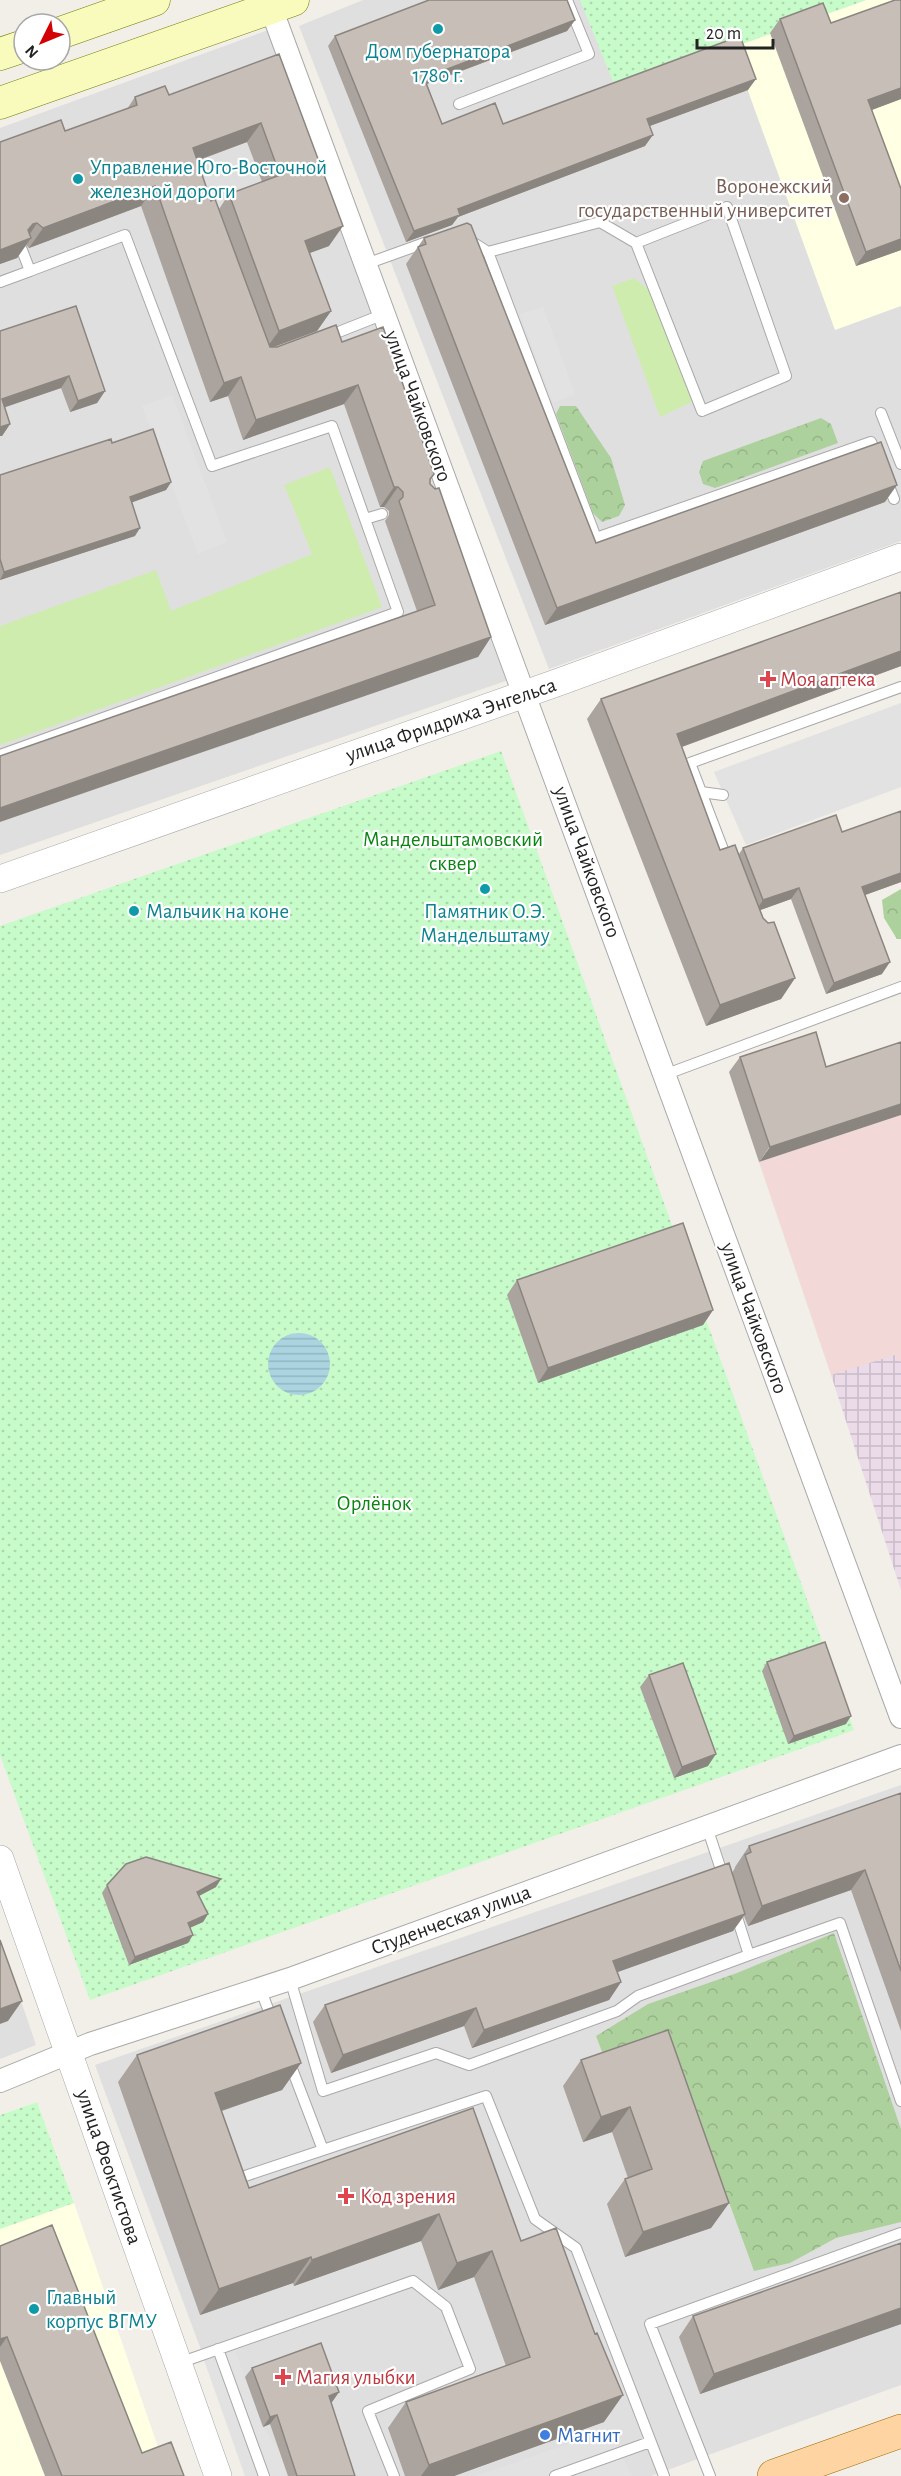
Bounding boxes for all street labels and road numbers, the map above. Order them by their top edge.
street label: улица Чайковского [381,327,455,484]
street label: улица Фридриха Энгельса [342,674,559,766]
street label: улица Чайковского [550,783,624,940]
street label: улица Чайковского [717,1239,791,1396]
street label: Студенческая улица [368,1881,534,1959]
street label: улица Феоктистова [72,2086,145,2247]

